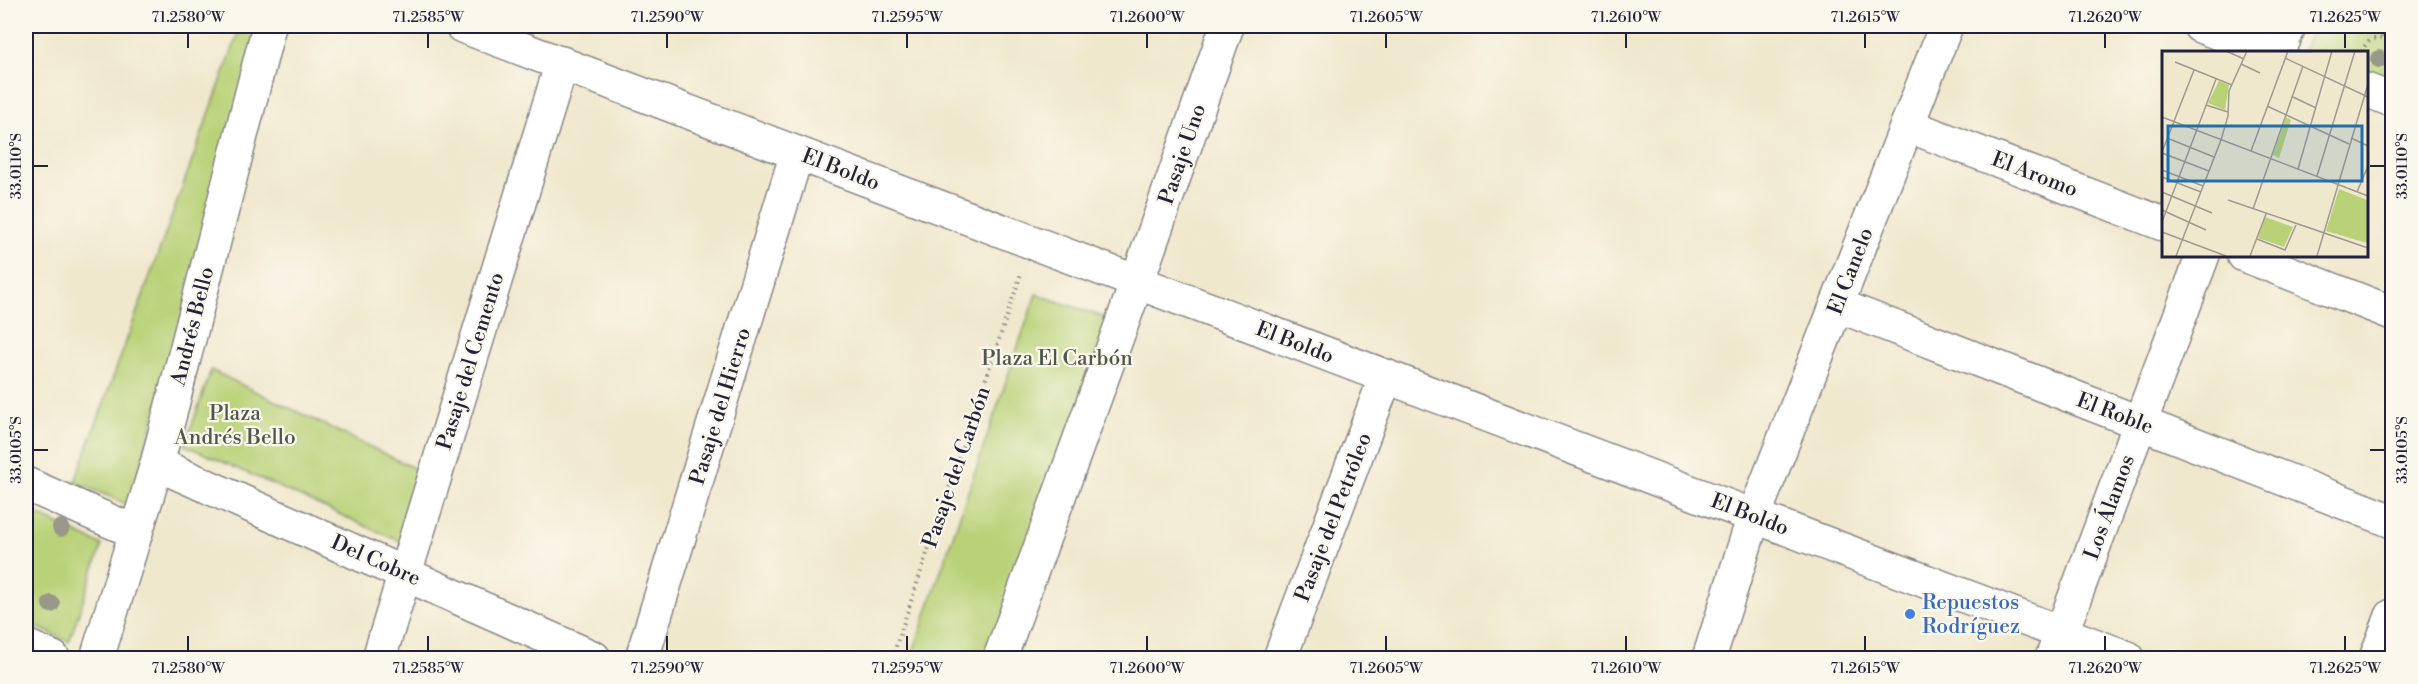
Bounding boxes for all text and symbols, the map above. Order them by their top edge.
text: 71.2580°W [151,8,225,27]
text: 71.2585°W [392,8,464,27]
text: 71.2590°W [630,8,704,27]
text: 71.2595°W [871,8,943,27]
text: 71.2600°W [1110,8,1185,27]
text: 71.2605°W [1349,8,1423,27]
text: 71.2610°W [1591,8,1662,27]
text: 71.2615°W [1830,8,1900,27]
text: 71.2620°W [2068,8,2142,27]
text: 71.2625°W [2309,8,2381,27]
inset map [2162,51,2367,256]
street label: Pasaje Uno [1154,101,1212,208]
text: 33.0110°S [7,133,26,199]
text: 33.0110°S [2393,133,2412,199]
street label: El Boldo [798,143,883,197]
street label: El Aromo [1988,147,2081,203]
street label: El Canelo [1822,224,1879,319]
street label: Andrés Bello [165,264,220,389]
street label: Pasaje del Cemento [432,269,510,453]
street label: El Boldo [1252,316,1337,370]
street label: Pasaje del Hierro [685,325,757,488]
park label: Plaza El Carbón [981,346,1133,372]
street label: Pasaje del Carbón [917,383,997,551]
street label: El Roble [2073,387,2157,440]
park label: Plaza Andrés Bello [173,401,296,451]
text: 33.0105°S [7,416,26,484]
text: 33.0105°S [2393,416,2412,484]
street label: Pasaje del Petróleo [1290,429,1378,605]
street label: Los Álamos [2077,451,2141,563]
street label: El Boldo [1707,488,1792,542]
street label: Del Cobre [327,530,424,592]
place label: Repuestos Rodríguez [1922,590,2020,640]
marker: Repuestos Rodríguez [1903,607,1917,621]
text: 71.2580°W [151,659,225,678]
text: 71.2585°W [392,659,464,678]
text: 71.2590°W [630,659,704,678]
text: 71.2595°W [871,659,943,678]
text: 71.2600°W [1110,659,1185,678]
text: 71.2605°W [1349,659,1423,678]
text: 71.2610°W [1591,659,1662,678]
text: 71.2615°W [1830,659,1900,678]
text: 71.2620°W [2068,659,2142,678]
text: 71.2625°W [2309,659,2381,678]

